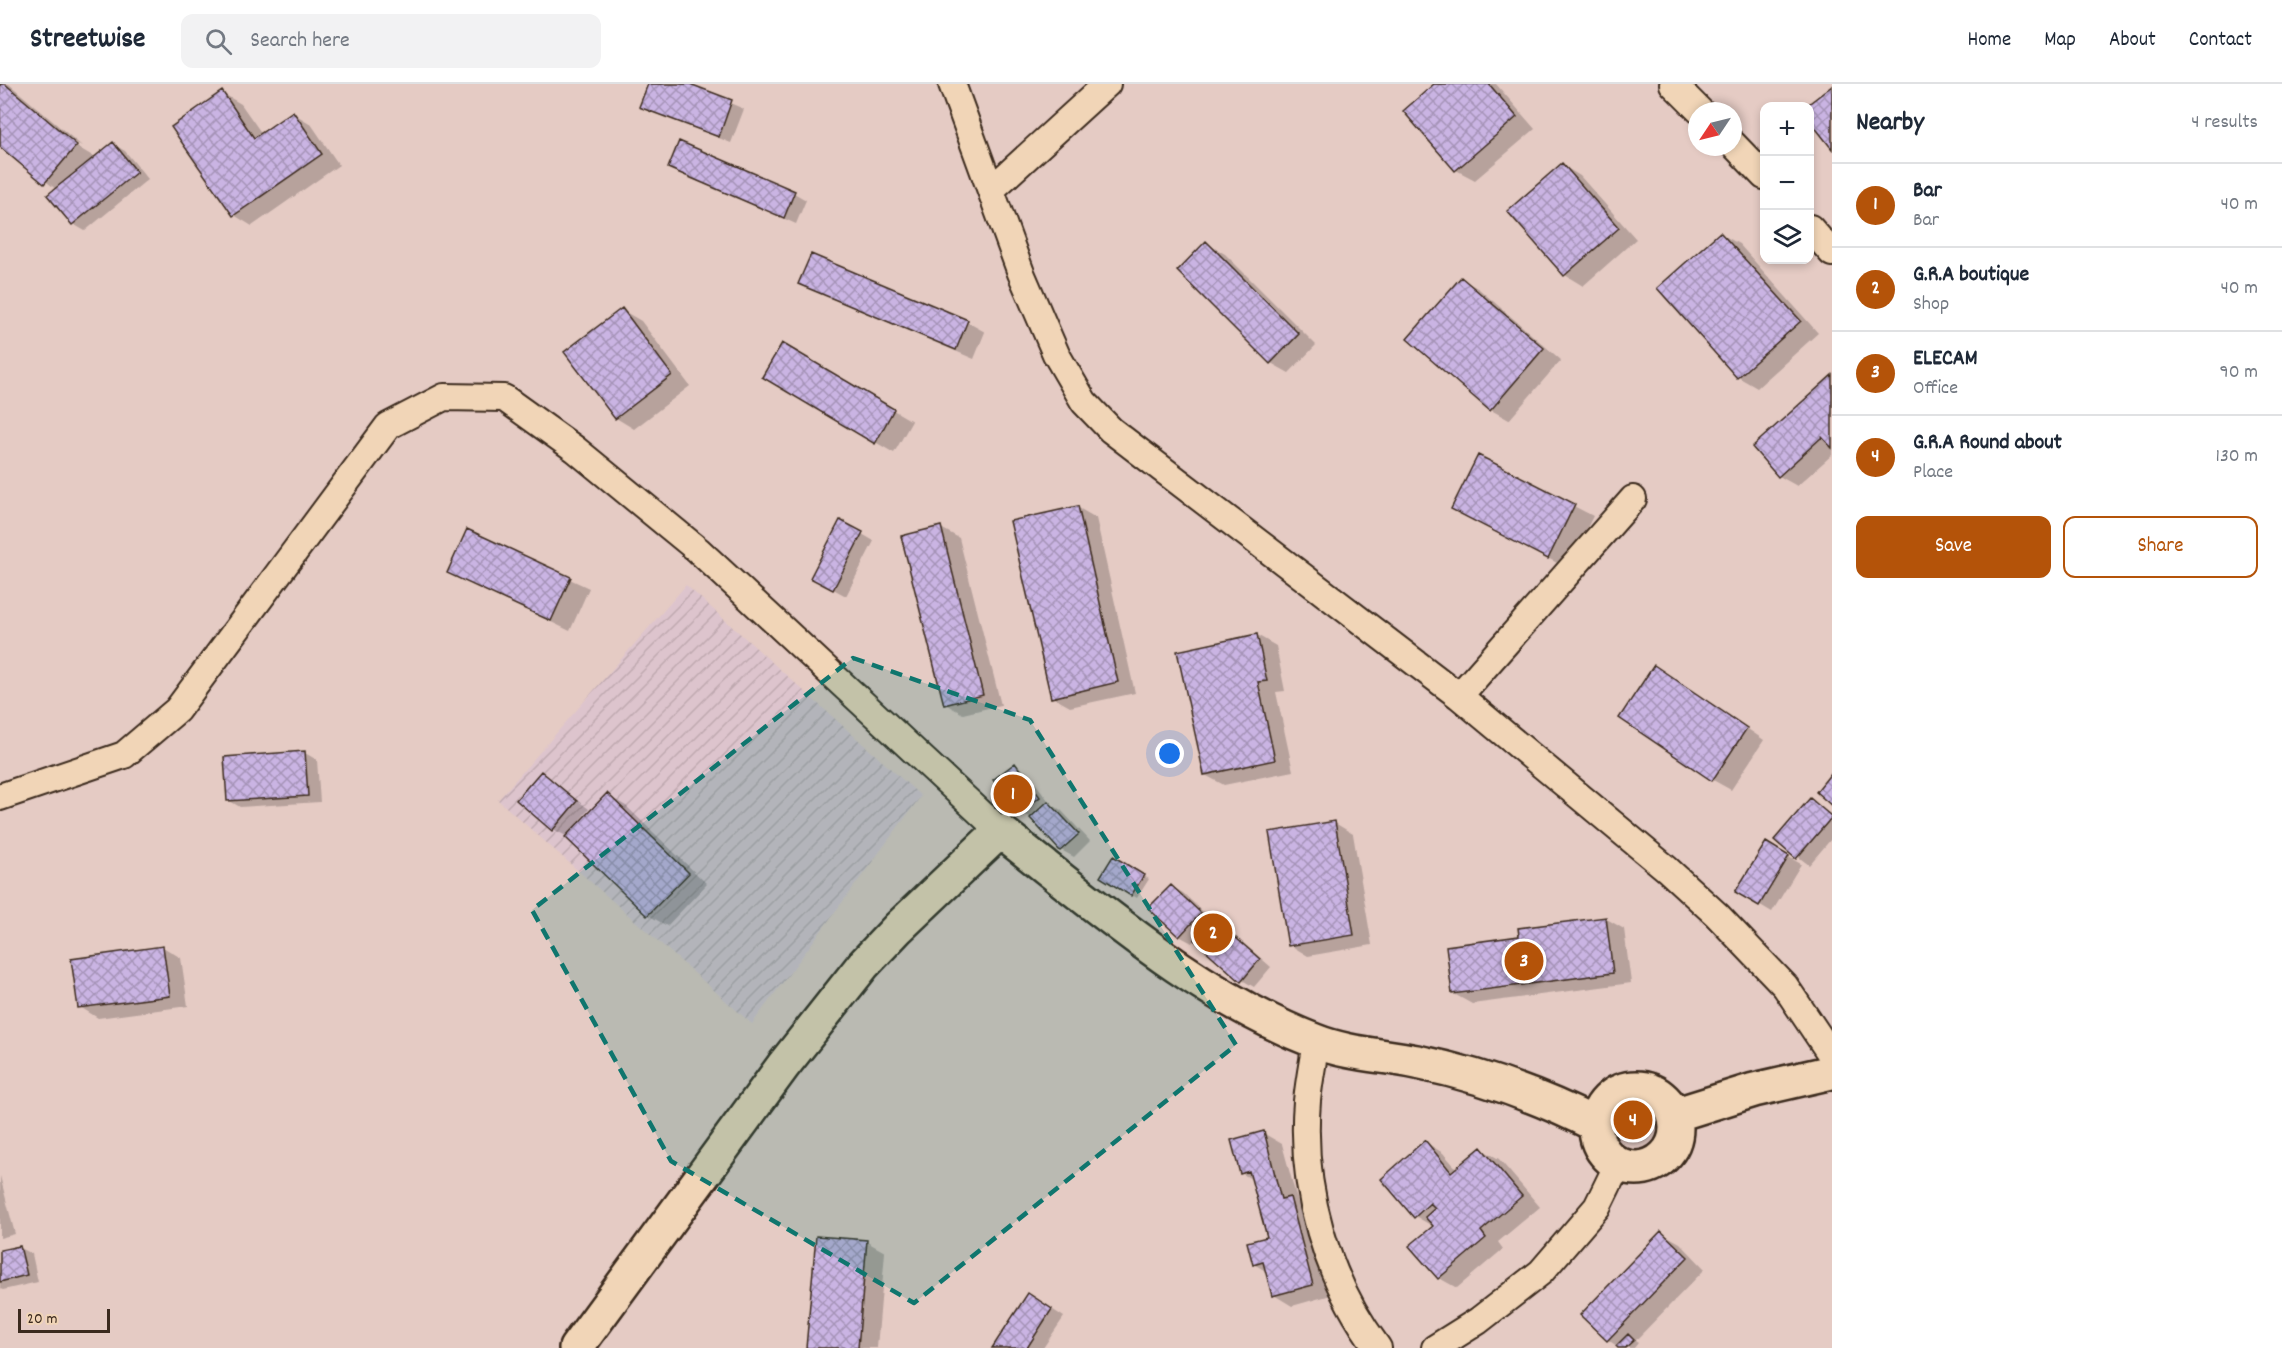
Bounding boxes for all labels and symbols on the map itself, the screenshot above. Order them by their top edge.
north arrow [1688,102,1742,156]
your location [1155,739,1184,768]
pin: 1 [994,772,1032,816]
pin: 2 [1194,910,1232,956]
pin: 3 [1504,938,1544,984]
pin: 4 [1614,1098,1652,1142]
scale bar [18,1306,110,1334]

